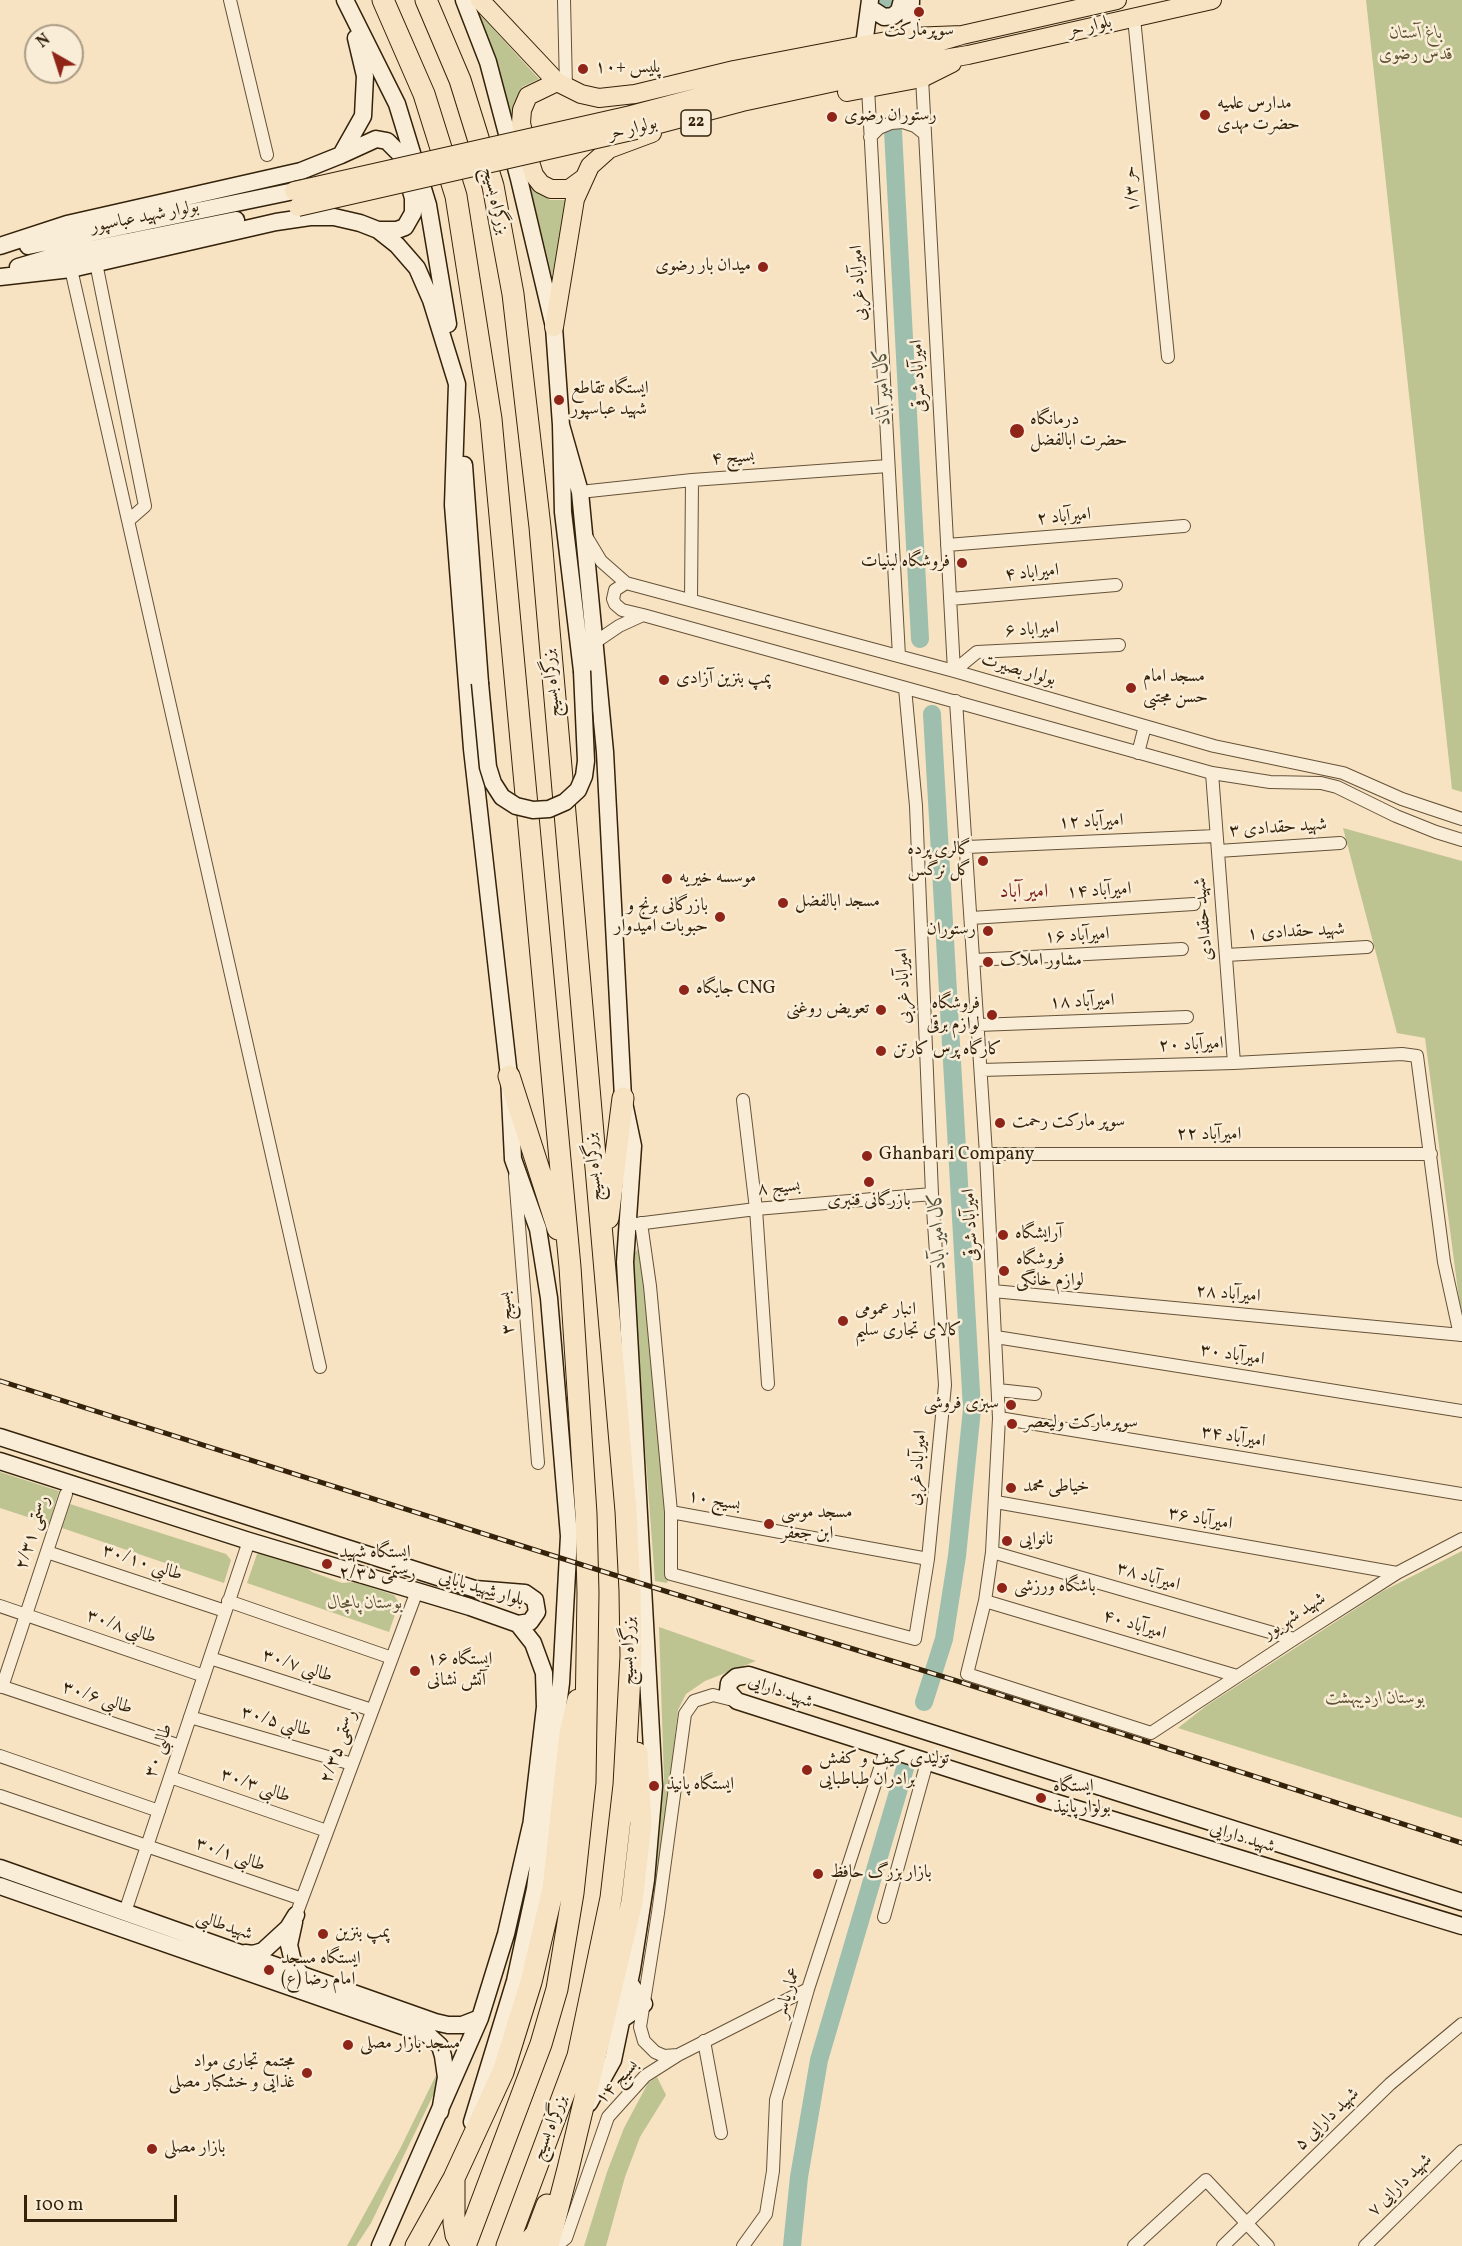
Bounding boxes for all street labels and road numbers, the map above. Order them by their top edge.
street label: بلوار حر [1066,13,1114,43]
road number: 22 [681,110,711,136]
street label: بولوار حر [606,114,660,146]
street label: حر ۱/۳ [1120,164,1146,214]
street label: بزرگراه بسیج [476,165,512,237]
street label: بولوار شهید عباسپور [89,197,201,239]
street label: امیرآباد غربی [847,245,873,321]
street label: امیرآباد شرقی [907,339,933,413]
street label: بسیج ۴ [711,447,755,471]
street label: امیرآباد ۲ [1036,505,1092,531]
street label: امیراباد ۴ [1004,561,1060,587]
street label: امیراباد ۶ [1004,619,1060,643]
street label: بزرگراه بسیج [539,648,567,718]
street label: بولوار بصیرت [978,650,1058,692]
street label: امیرآباد ۱۲ [1058,811,1124,835]
street label: شهید حقدادی ۳ [1228,815,1328,843]
street label: شهید حقدادی [1191,876,1219,962]
street label: امیرآباد ۱۴ [1066,880,1132,904]
street label: شهید حقدادی ۱ [1247,920,1345,946]
street label: امیرآباد ۱۶ [1044,925,1110,949]
street label: امیرآباد غربی [893,948,917,1024]
street label: امیرآباد ۱۸ [1049,991,1115,1015]
street label: امیرآباد ۲۰ [1158,1034,1224,1058]
street label: امیرآباد ۲۲ [1177,1125,1241,1147]
street label: بزرگراه بسیج [581,1132,609,1202]
street label: بسیج ۸ [757,1176,801,1202]
street label: امیرآباد شرقی [959,1188,985,1262]
street label: امیرآباد ۲۸ [1195,1281,1261,1309]
street label: بسیج ۳ [495,1291,521,1335]
street label: امیرآباد ۳۰ [1198,1340,1266,1372]
street label: امیرآباد ۳۴ [1199,1422,1267,1454]
street label: امیرآباد غربی [905,1429,933,1507]
street label: بسیج ۱۰ [686,1487,742,1517]
street label: رستمی ۲/۳۱ [12,1493,56,1573]
street label: امیرآباد ۳۶ [1166,1504,1234,1536]
street label: طالبی ۳۰/۱۰ [99,1541,185,1587]
street label: امیرآباد ۳۸ [1114,1559,1182,1597]
street label: بلوار شهید بابایی [436,1568,526,1612]
street label: شهید شهریور [1260,1589,1330,1645]
street label: طالبی ۳۰/۸ [83,1606,159,1650]
street label: امیرآباد ۴۰ [1100,1606,1168,1646]
street label: بزرگراه بسیج [619,1617,641,1685]
street label: طالبی ۳۰/۷ [259,1646,335,1688]
street label: شهید دارایی [745,1671,815,1715]
street label: طالبی ۳۰/۶ [59,1678,135,1720]
street label: طالبی ۳۰/۵ [238,1703,314,1743]
street label: رستمی ۲/۳۵ [317,1707,363,1787]
street label: طالبی ۳۰ [141,1721,179,1781]
street label: طالبی ۳۰/۳ [217,1765,293,1809]
street label: شهید دارایی [1207,1819,1277,1859]
street label: طالبی ۳۰/۱ [192,1834,268,1878]
street label: شهیدطالبی [193,1907,255,1947]
street label: عمار یاسر [771,1965,807,2021]
street label: بسیج ۱۴ [592,2056,644,2110]
street label: شهید دارایی ۵ [1291,2084,1365,2156]
street label: بزرگراه بسیج [529,2092,573,2164]
street label: شهید دارایی ۷ [1364,2150,1438,2222]

